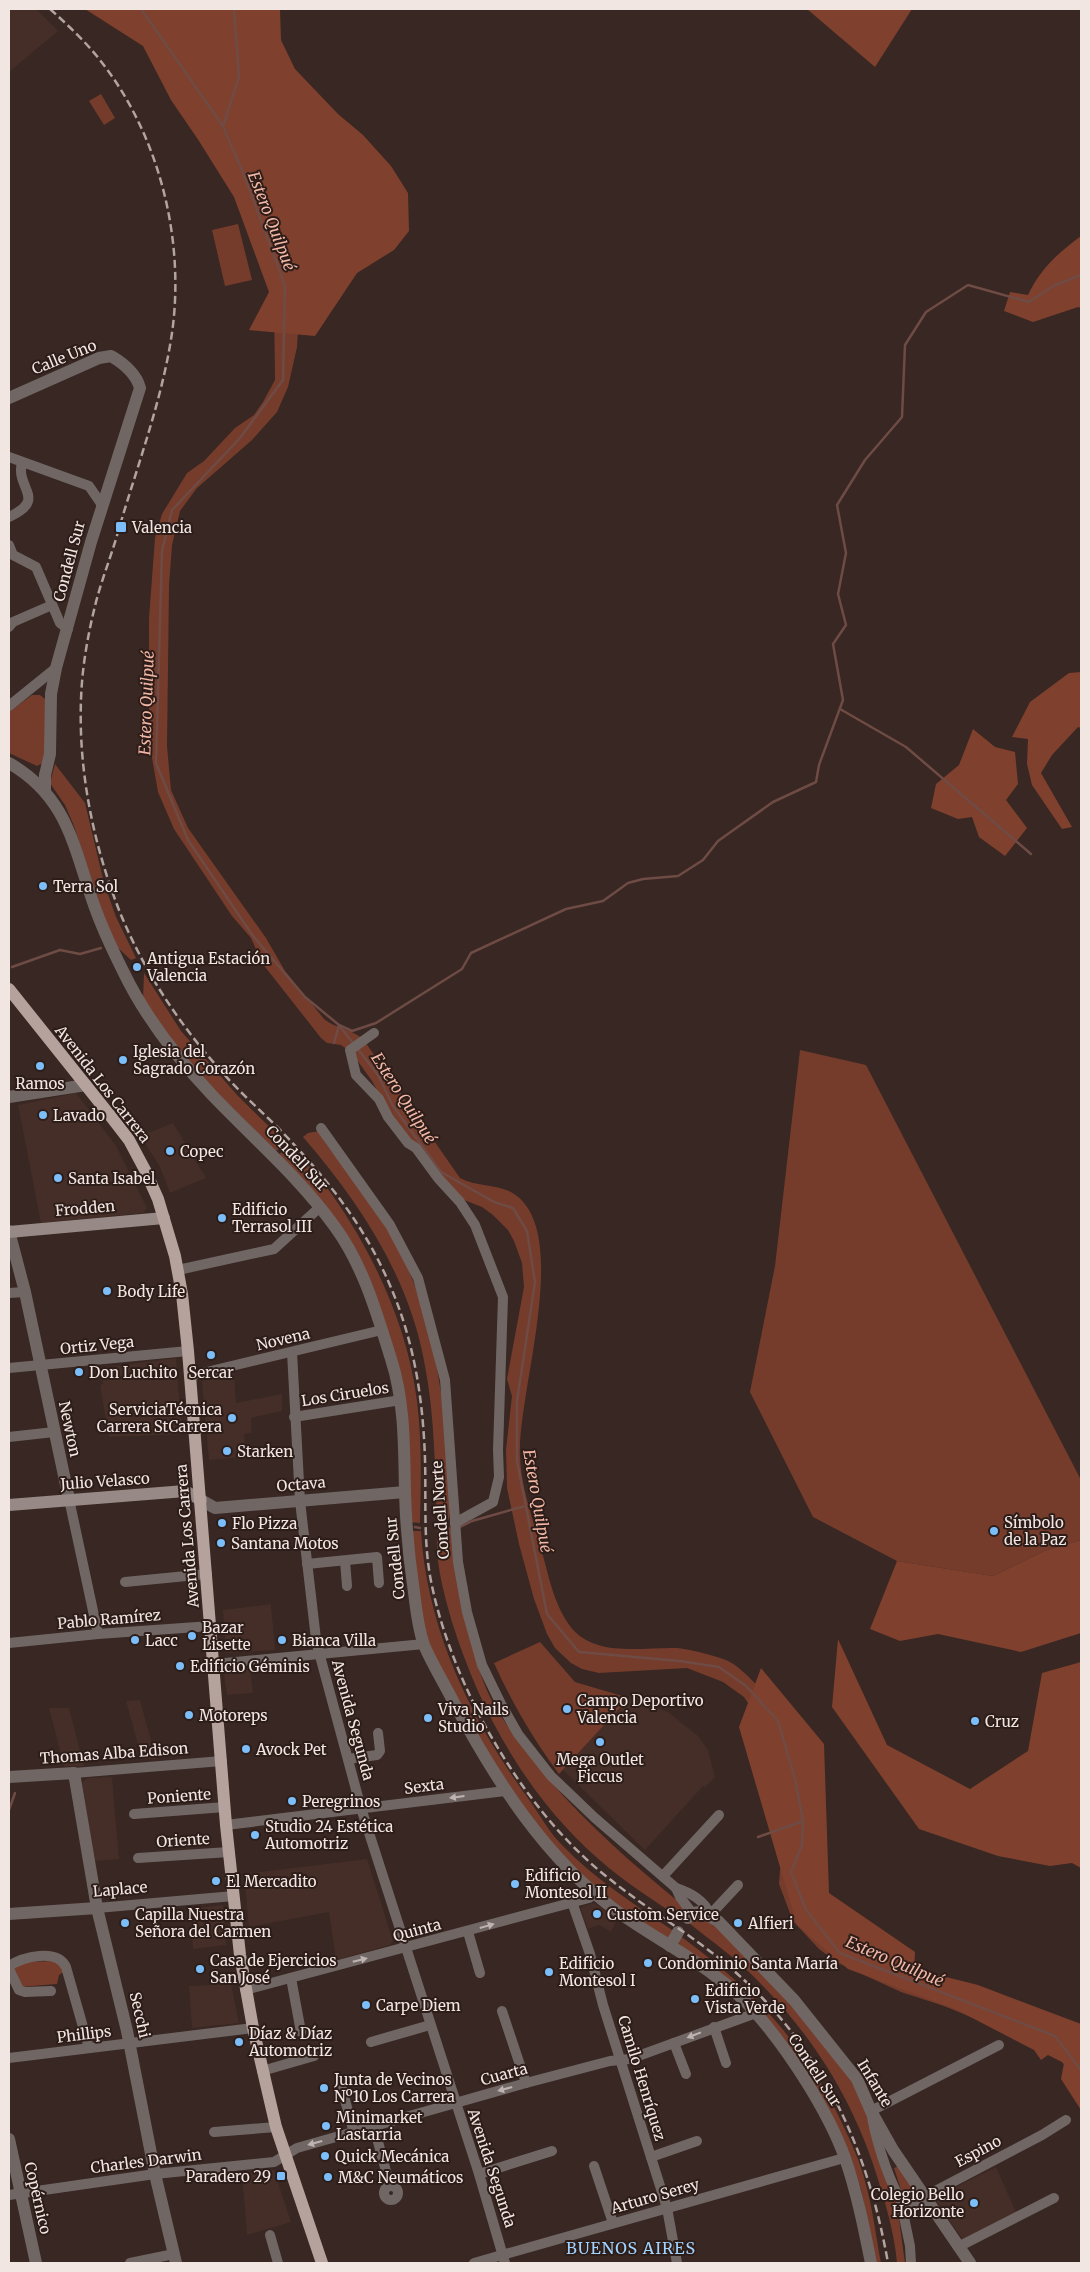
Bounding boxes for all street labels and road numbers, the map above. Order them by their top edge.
street label: Calle Uno [29,335,99,379]
street label: Condell Sur [49,518,89,603]
street label: Avenida Los Carrera [51,1021,155,1147]
street label: Condell Sur [262,1121,332,1195]
street label: Frodden [54,1196,116,1220]
street label: Novena [254,1324,312,1354]
street label: Ortiz Vega [59,1332,135,1358]
street label: Los Ciruelos [300,1378,390,1410]
street label: Newton [55,1399,85,1459]
street label: Condell Norte [427,1460,453,1560]
street label: Avenida Los Carrera [171,1463,203,1610]
street label: Julio Velasco [59,1468,150,1494]
street label: Octava [276,1472,326,1496]
street label: Condell Sur [381,1516,409,1600]
street label: Pablo Ramírez [56,1605,162,1633]
street label: Avenida Segunda [328,1657,378,1782]
street label: Thomas Alba Edison [39,1738,189,1768]
street label: Sexta [403,1774,445,1798]
street label: Poniente [147,1784,212,1808]
street label: Oriente [156,1829,210,1851]
street label: Laplace [92,1877,148,1901]
street label: Quinta [391,1914,443,1946]
street label: Secchi [125,1990,155,2040]
street label: Camilo Henríquez [614,2013,670,2143]
street label: Phillips [56,2021,112,2047]
street label: Condell Sur [784,2030,846,2110]
street label: Infante [853,2056,897,2110]
street label: Cuarta [478,2059,530,2089]
street label: Avenida Segunda [463,2105,520,2230]
street label: Espino [952,2131,1005,2171]
street label: Charles Darwin [89,2145,203,2177]
street label: Copérnico [20,2160,56,2236]
street label: Arturo Serey [608,2174,702,2218]

